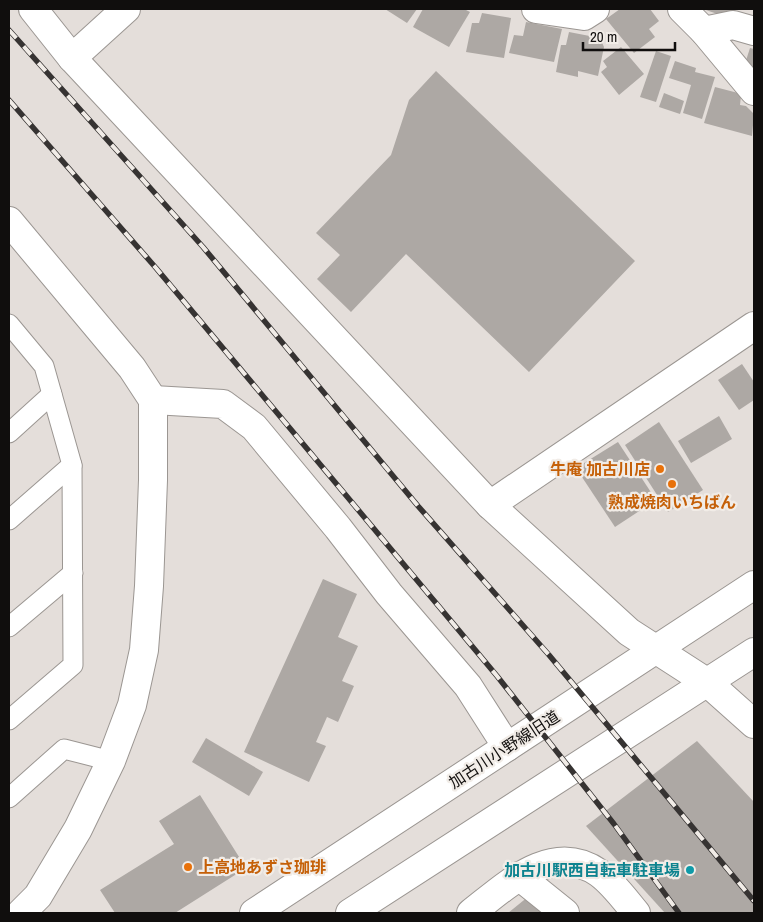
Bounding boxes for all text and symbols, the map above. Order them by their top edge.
scale bar [583,20,676,52]
text: 20 m [590,26,617,47]
place label: 牛庵 加古川店 [550,458,650,480]
marker: 牛庵 加古川店 [654,463,666,475]
marker: 熟成焼肉いちばん [666,478,678,490]
place label: 熟成焼肉いちばん [608,491,736,513]
street label: 加古川小野線旧道 [444,705,564,793]
place label: 上高地あずさ珈琲 [198,856,326,878]
place label: 加古川駅西自転車駐車場 [504,859,680,881]
marker: 上高地あずさ珈琲 [182,861,194,873]
marker: 加古川駅西自転車駐車場 [684,864,696,876]

